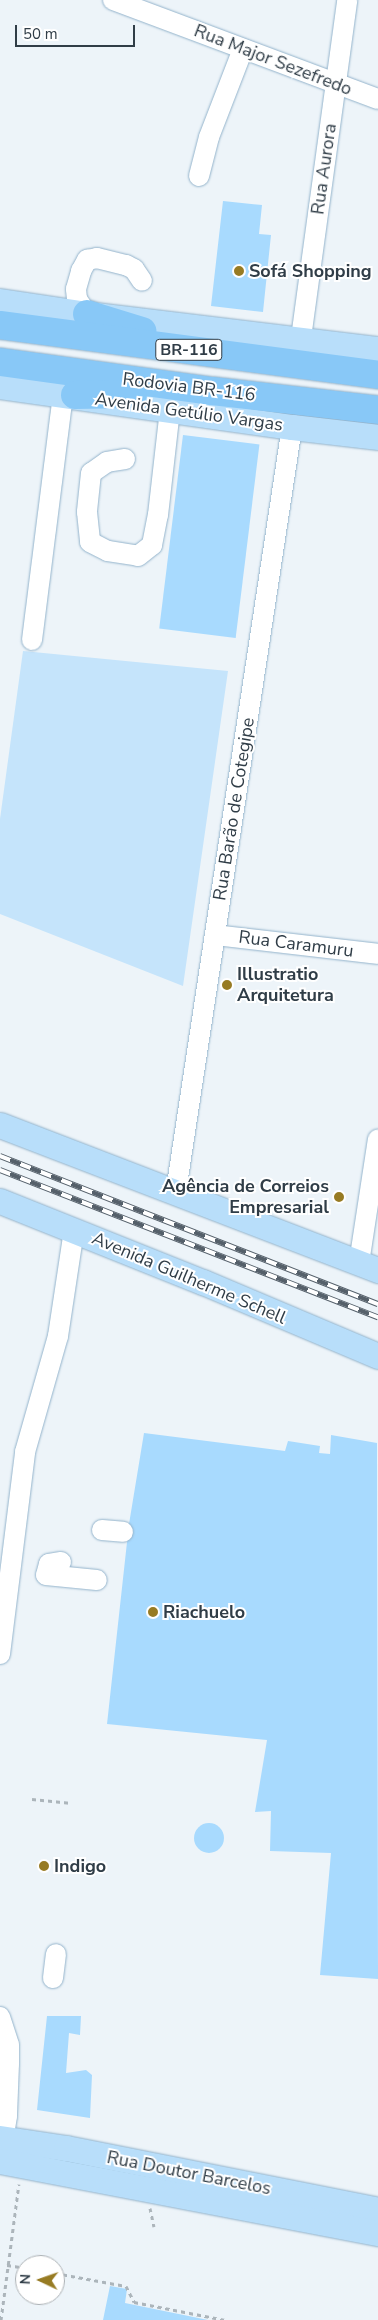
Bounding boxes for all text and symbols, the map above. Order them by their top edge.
scale bar [18,15,138,47]
street label: Rua Major Sezefredo [191,20,355,100]
text: 50 m [23,24,58,44]
street label: Rua Aurora [307,122,341,216]
place label: Sofá Shopping [249,260,372,282]
marker: Sofá Shopping [233,265,245,277]
road number: BR-116 [155,336,223,364]
street label: Rodovia BR-116 [121,368,257,406]
street label: Avenida Getúlio Vargas [94,388,284,436]
street label: Rua Barão de Cotegipe [209,716,259,902]
street label: Rua Caramuru [237,926,355,962]
place label: Illustratio Arquitetura [237,964,334,1006]
marker: Illustratio Arquitetura [221,979,233,991]
place label: Agência de Correios Empresarial [162,1176,329,1218]
marker: Agência de Correios Empresarial [333,1191,345,1203]
street label: Avenida Guilherme Schell [89,1227,289,1329]
place label: Riachuelo [163,1601,245,1623]
marker: Riachuelo [147,1606,159,1618]
place label: Indigo [54,1855,106,1877]
marker: Indigo [38,1860,50,1872]
street label: Rua Doutor Barcelos [105,2146,273,2200]
north arrow [15,2255,65,2305]
text: N [16,2274,35,2285]

